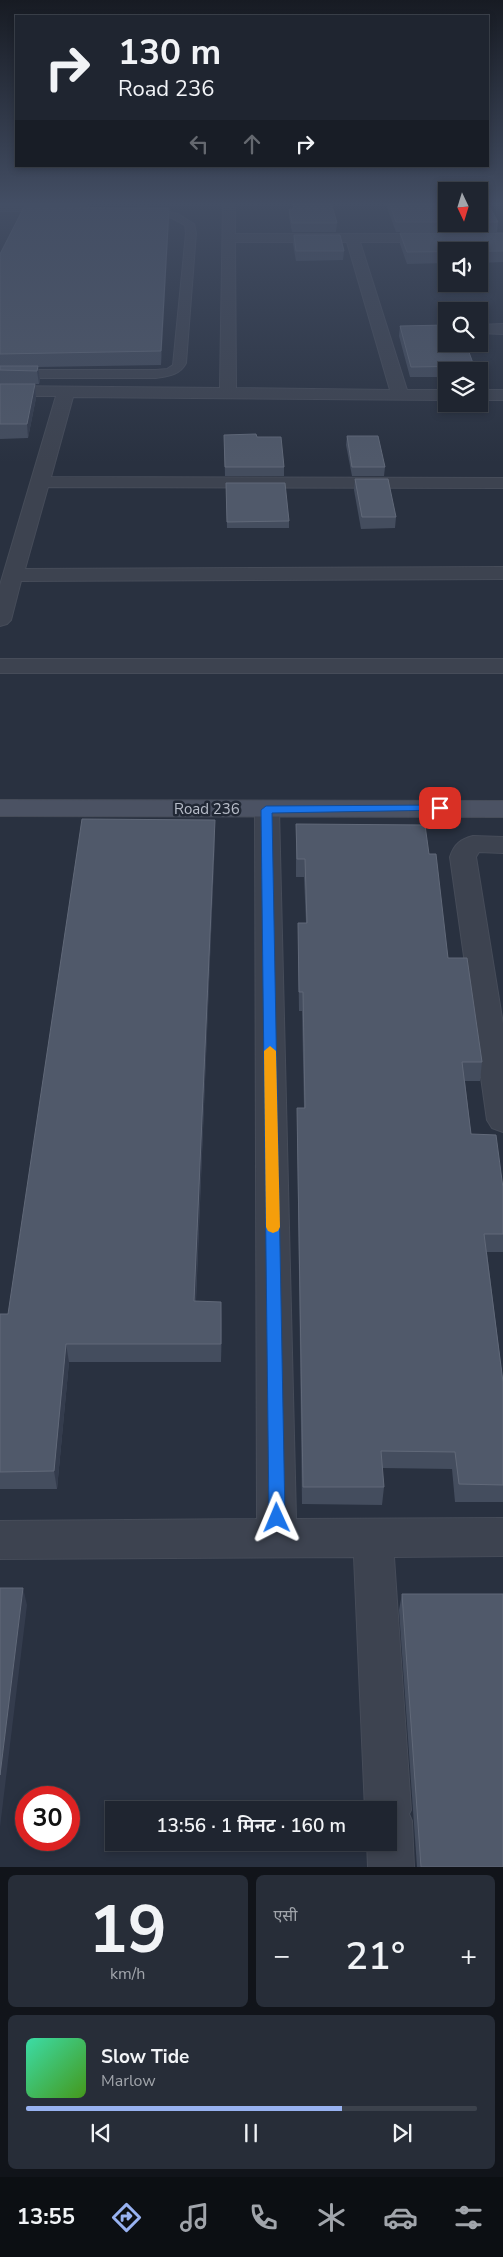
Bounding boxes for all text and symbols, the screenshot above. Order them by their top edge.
text: 130 m [118,29,221,76]
icon: right [35,35,100,100]
text: Road 236 [118,74,214,104]
icon: left [185,130,213,158]
icon: ahead [238,130,266,158]
icon: right [291,130,319,158]
north arrow [438,182,488,232]
map controls [438,182,488,412]
button: sound [438,242,488,292]
button: search [438,302,488,352]
button: layers [438,362,488,412]
pin [419,787,461,829]
icon: arrive [426,794,454,822]
street label: Road 236 [174,799,240,819]
position arrow [250,1491,302,1543]
speed limit sign: 30 [15,1786,80,1851]
text: 13:56 · 1 मिनट · 160 m [156,1813,346,1839]
text: 19 [89,1886,167,1975]
text: एसी [274,1905,297,1927]
text: 21° [345,1931,405,1982]
text: − [274,1937,290,1975]
text: + [460,1937,477,1975]
text: km/h [110,1963,145,1985]
text: Slow Tide [101,2044,189,2070]
text: Marlow [101,2070,156,2092]
icon: previous [87,2119,115,2147]
icon: pause [237,2119,265,2147]
icon: next [388,2119,416,2147]
icon: directions [109,2200,144,2235]
icon: music [177,2200,212,2235]
icon: phone [246,2200,281,2235]
icon: climate [314,2200,349,2235]
icon: car [383,2200,418,2235]
icon: filters [451,2200,486,2235]
text: 13:55 [17,2202,75,2232]

